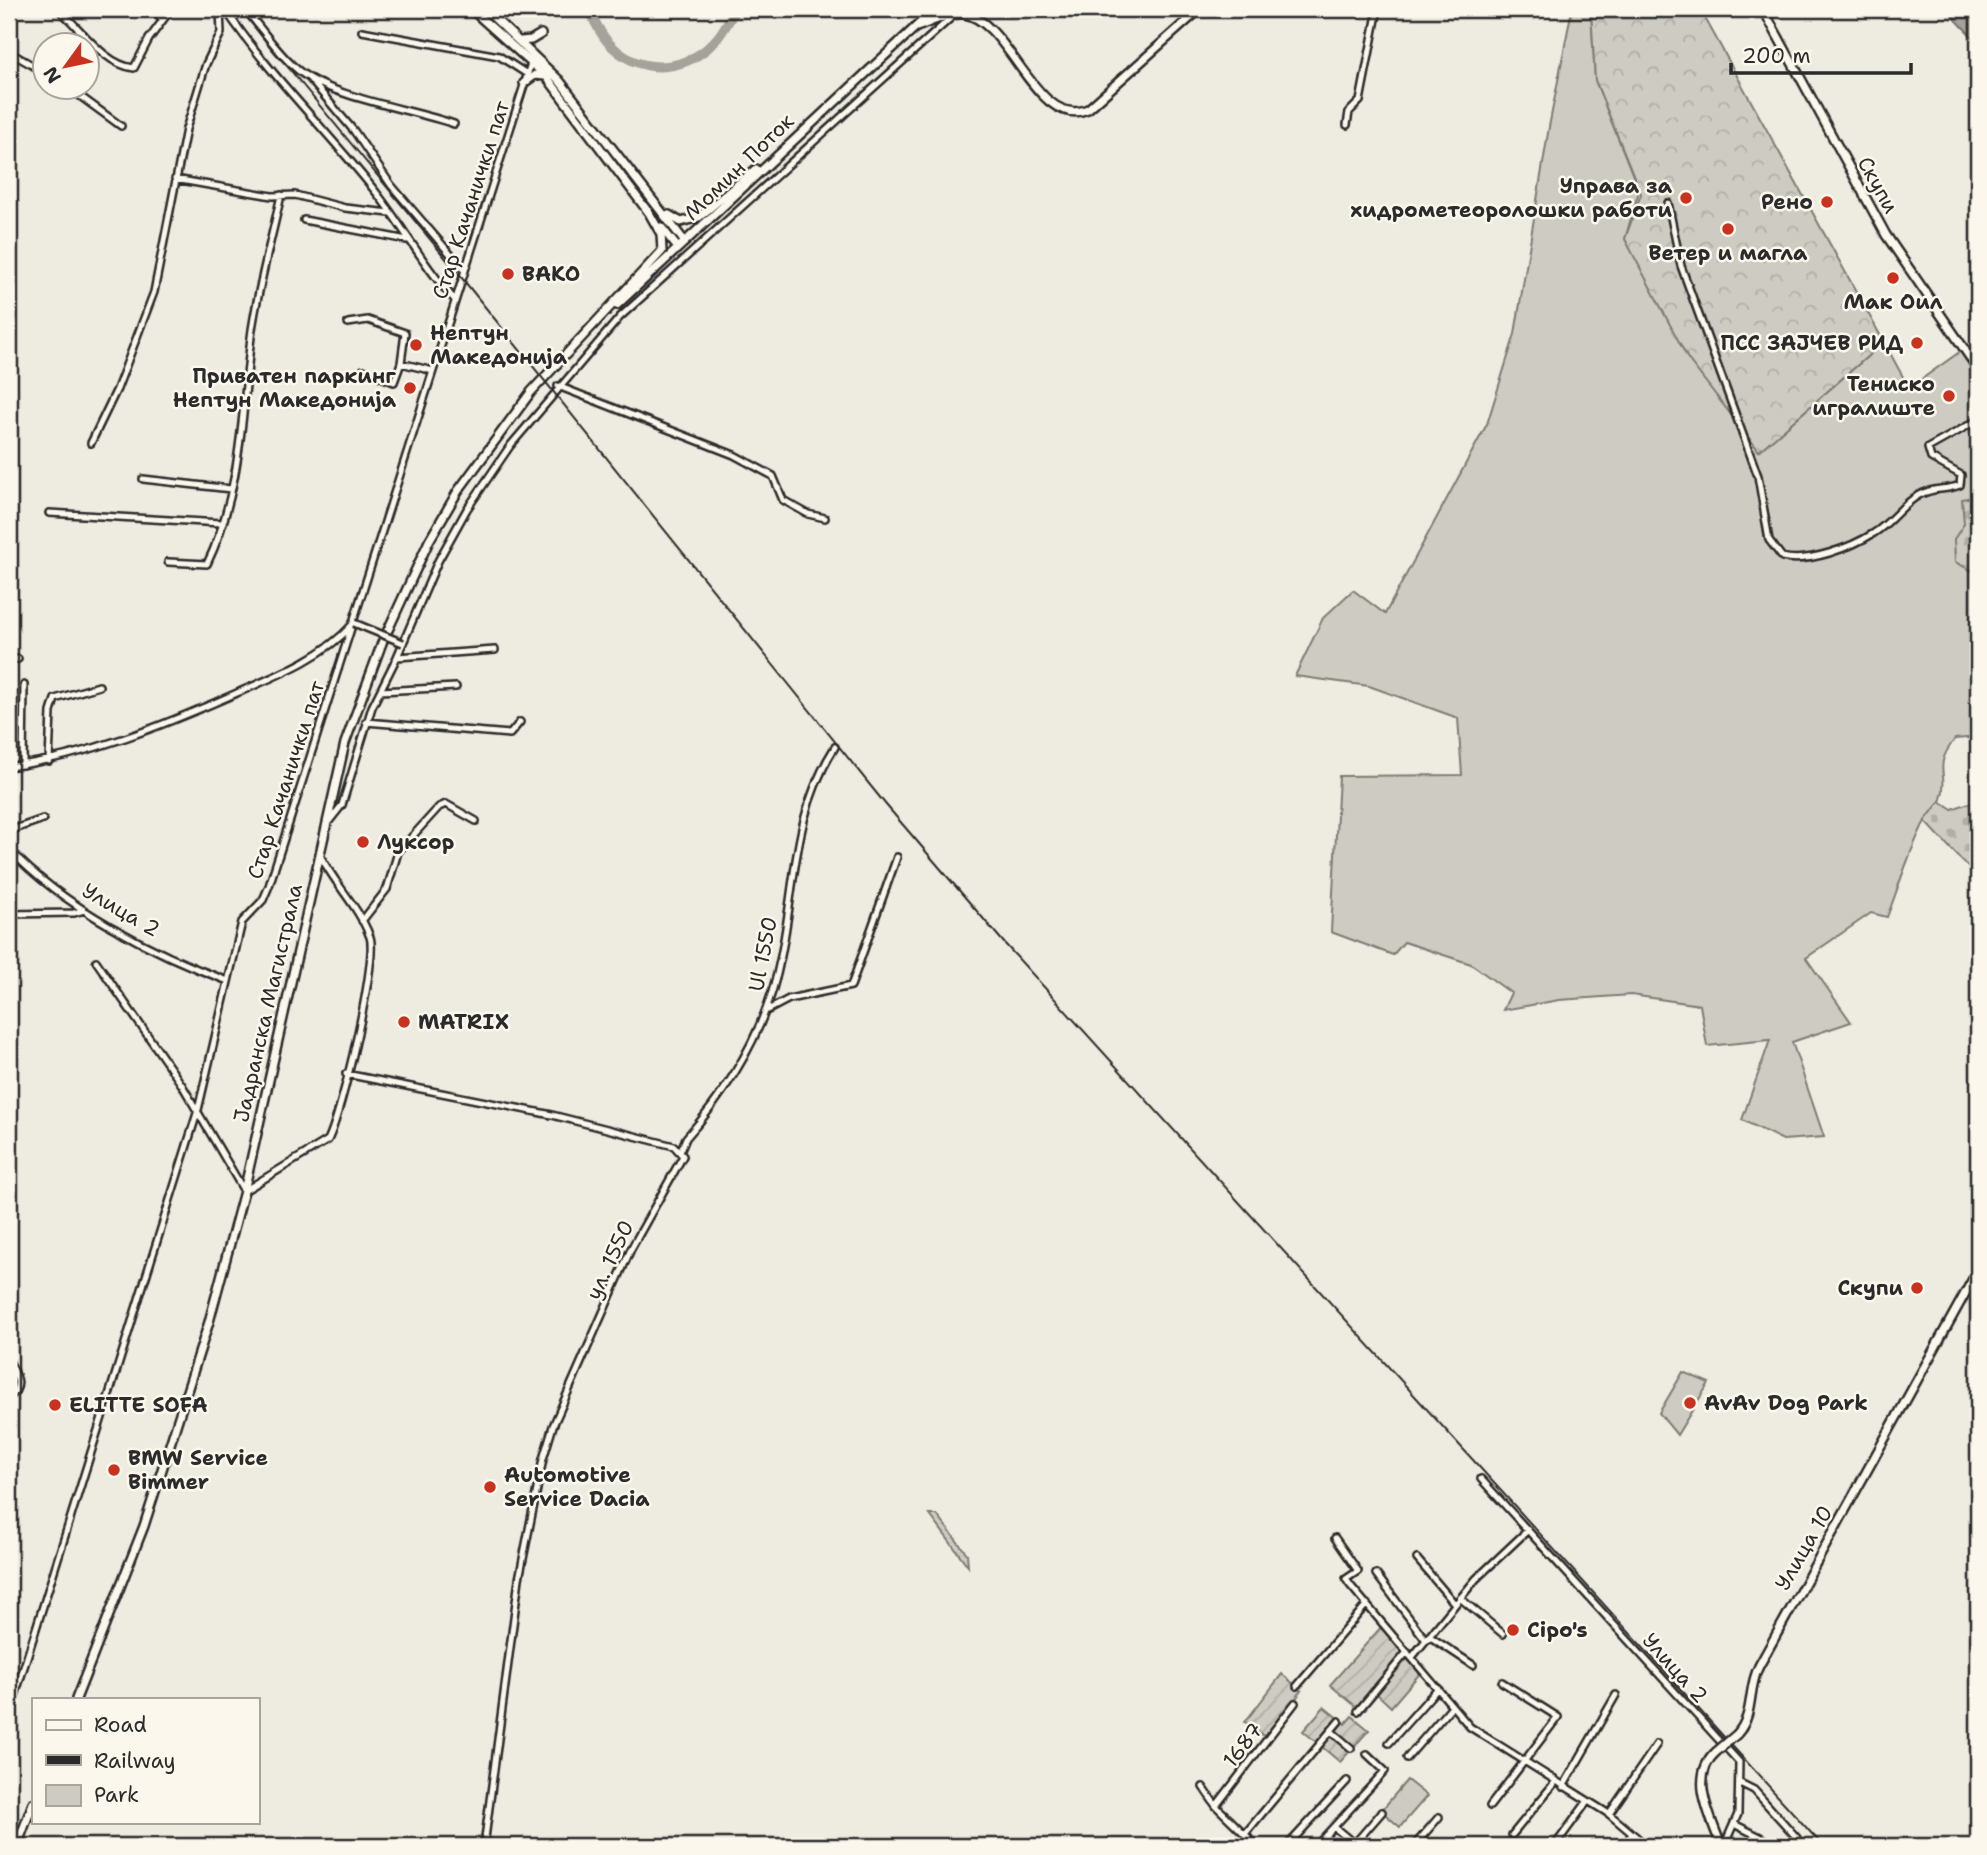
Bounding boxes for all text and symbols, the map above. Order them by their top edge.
north arrow [32,32,102,102]
scale bar [1731,32,1912,76]
text: 200 m [1742,42,1811,70]
text: N [38,62,67,88]
street label: Стар Качанички пат [426,97,516,303]
street label: Момин Поток [678,107,800,227]
street label: Скупи [1851,152,1905,219]
place label: Управа за хидрометеоролошки работи [1350,172,1673,224]
place label: Рено [1761,188,1813,216]
marker: Управа за хидрометеоролошки работи [1678,190,1694,206]
marker: Рено [1819,194,1835,210]
marker: Ветер и магла [1720,221,1736,237]
place label: Ветер и магла [1649,239,1808,267]
place label: BAKO [522,260,580,288]
marker: BAKO [500,266,516,282]
marker: Мак Оил [1885,270,1901,286]
place label: Мак Оил [1843,288,1943,316]
place label: Нептун Македонија [430,319,568,371]
place label: ПСС ЗАЈЧЕВ РИД [1721,329,1903,357]
marker: ПСС ЗАЈЧЕВ РИД [1909,335,1925,351]
marker: Нептун Македонија [408,337,424,353]
place label: Приватен паркинг Нептун Македонија [173,362,397,414]
place label: Тениско игралиште [1812,370,1935,422]
marker: Приватен паркинг Нептун Македонија [402,380,418,396]
marker: Тениско игралиште [1941,388,1957,404]
street label: Стар Качанички пат [241,677,331,883]
place label: Луксор [377,828,454,856]
marker: Луксор [355,834,371,850]
street label: Улица 2 [77,877,165,943]
street label: Јадранска Магистрала [227,881,309,1125]
street label: Ul 1550 [742,914,784,994]
place label: MATRIX [418,1008,509,1036]
marker: MATRIX [396,1014,412,1030]
street label: ул. 1550 [580,1216,640,1304]
place label: Скупи [1837,1274,1903,1302]
marker: Скупи [1909,1280,1925,1296]
place label: AvAv Dog Park [1704,1389,1868,1417]
place label: ELITTE SOFA [69,1391,208,1419]
marker: AvAv Dog Park [1682,1395,1698,1411]
marker: ELITTE SOFA [47,1397,63,1413]
place label: BMW Service Bimmer [128,1444,268,1496]
place label: Automotive Service Dacia [504,1461,650,1513]
marker: BMW Service Bimmer [106,1462,122,1478]
marker: Automotive Service Dacia [482,1479,498,1495]
street label: Улица 10 [1769,1501,1839,1595]
place label: Cipo's [1527,1616,1588,1644]
marker: Cipo's [1505,1622,1521,1638]
street label: Улица 2 [1636,1627,1714,1709]
legend [32,1698,259,1824]
text: Road [94,1711,147,1739]
street label: 1687 [1217,1717,1269,1773]
text: Railway [94,1747,176,1775]
text: Park [94,1781,139,1809]

